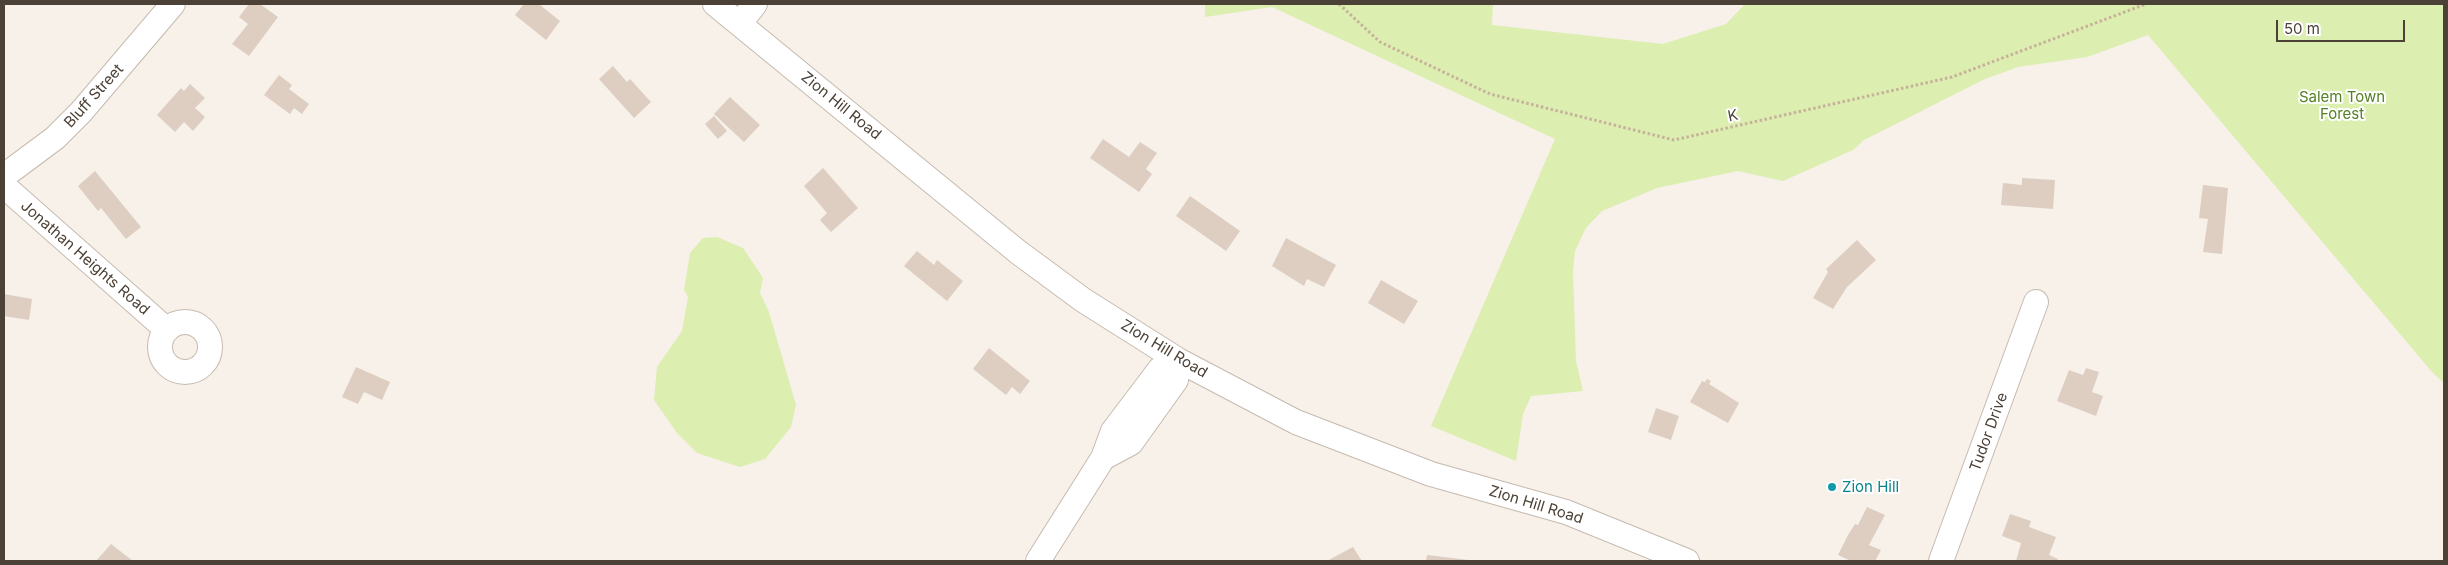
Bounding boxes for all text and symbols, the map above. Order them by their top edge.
scale bar [2278,10,2407,42]
text: 50 m [2284,19,2320,38]
street label: Bluff Street [61,60,127,132]
street label: Zion Hill Road [797,68,885,144]
park label: Salem Town Forest [2299,88,2385,123]
street label: K [1726,106,1740,126]
street label: Jonathan Heights Road [17,197,153,319]
street label: Zion Hill Road [1118,316,1210,382]
street label: Tudor Drive [1966,390,2012,474]
place label: Zion Hill [1842,478,1899,496]
marker: Zion Hill [1826,481,1838,493]
street label: Zion Hill Road [1487,482,1585,528]

